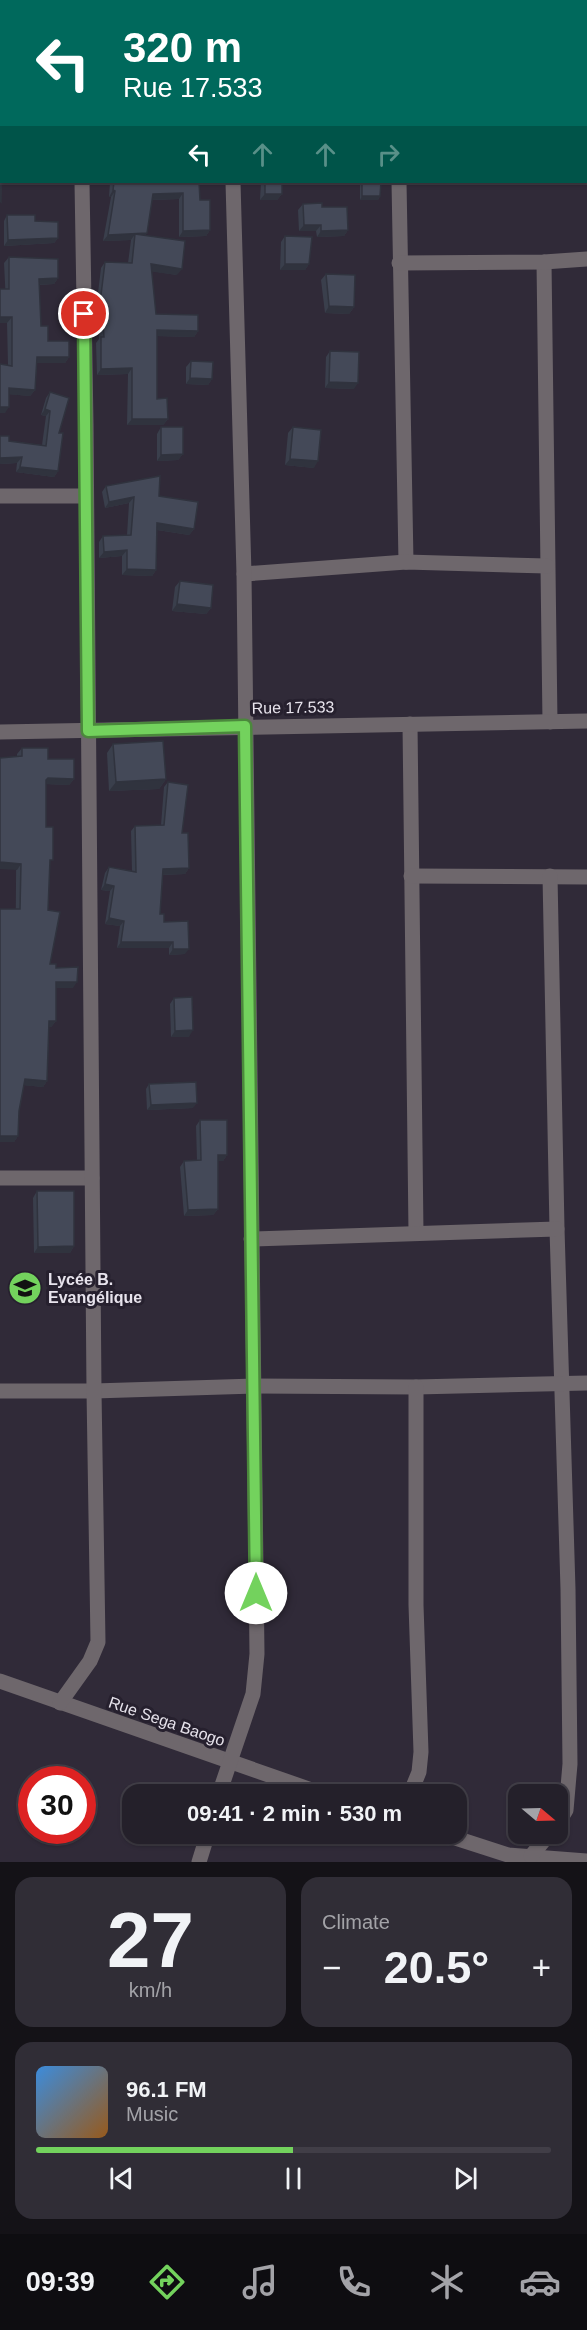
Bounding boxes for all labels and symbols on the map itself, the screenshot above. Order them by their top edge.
pin [58,288,109,339]
street label: Rue 17.533 [251,698,335,717]
school or university icon: Lycée B. Evangélique [7,1270,43,1306]
place label: Lycée B. Evangélique [48,1271,142,1306]
position arrow [224,1561,288,1625]
street label: Rue Sega Baogo [106,1694,227,1749]
speed limit sign: 30 [18,1766,96,1844]
north arrow [508,1784,568,1844]

